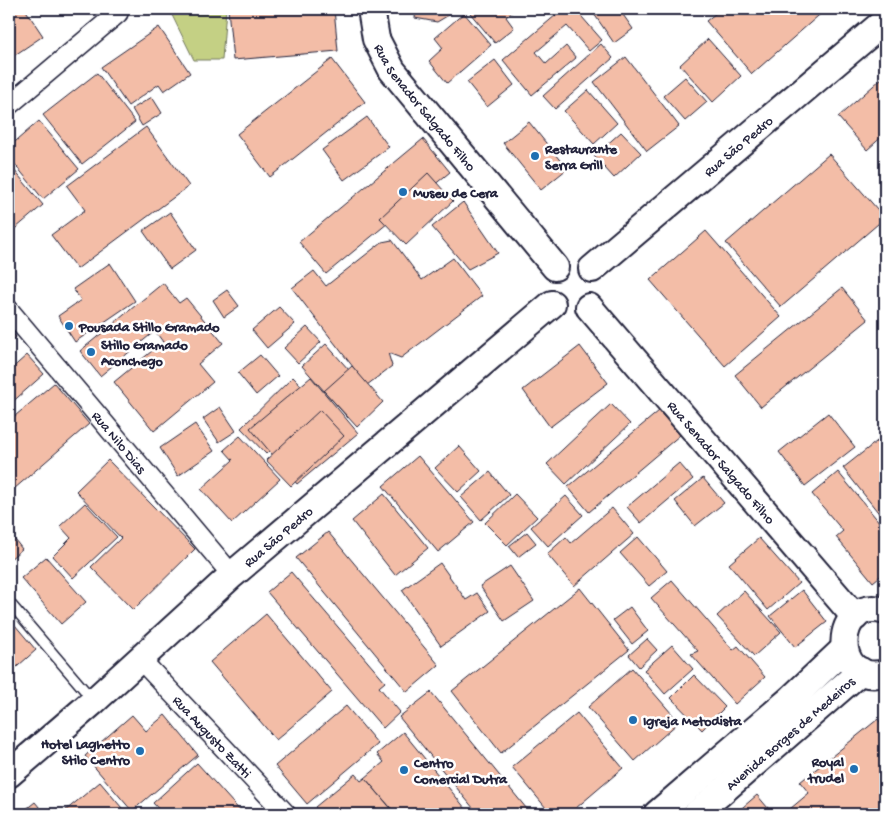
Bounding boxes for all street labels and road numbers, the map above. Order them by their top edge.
street label: Rua Senador Salgado Filho [369,42,478,176]
street label: Rua São Pedro [701,113,777,182]
street label: Rua Senador Salgado Filho [662,398,778,529]
street label: Rua Nilo Dias [87,409,149,478]
street label: Rua São Pedro [241,504,318,572]
street label: Avenida Borges de Medeiros [723,674,860,795]
street label: Rua Augusto Zatti [168,693,254,783]

